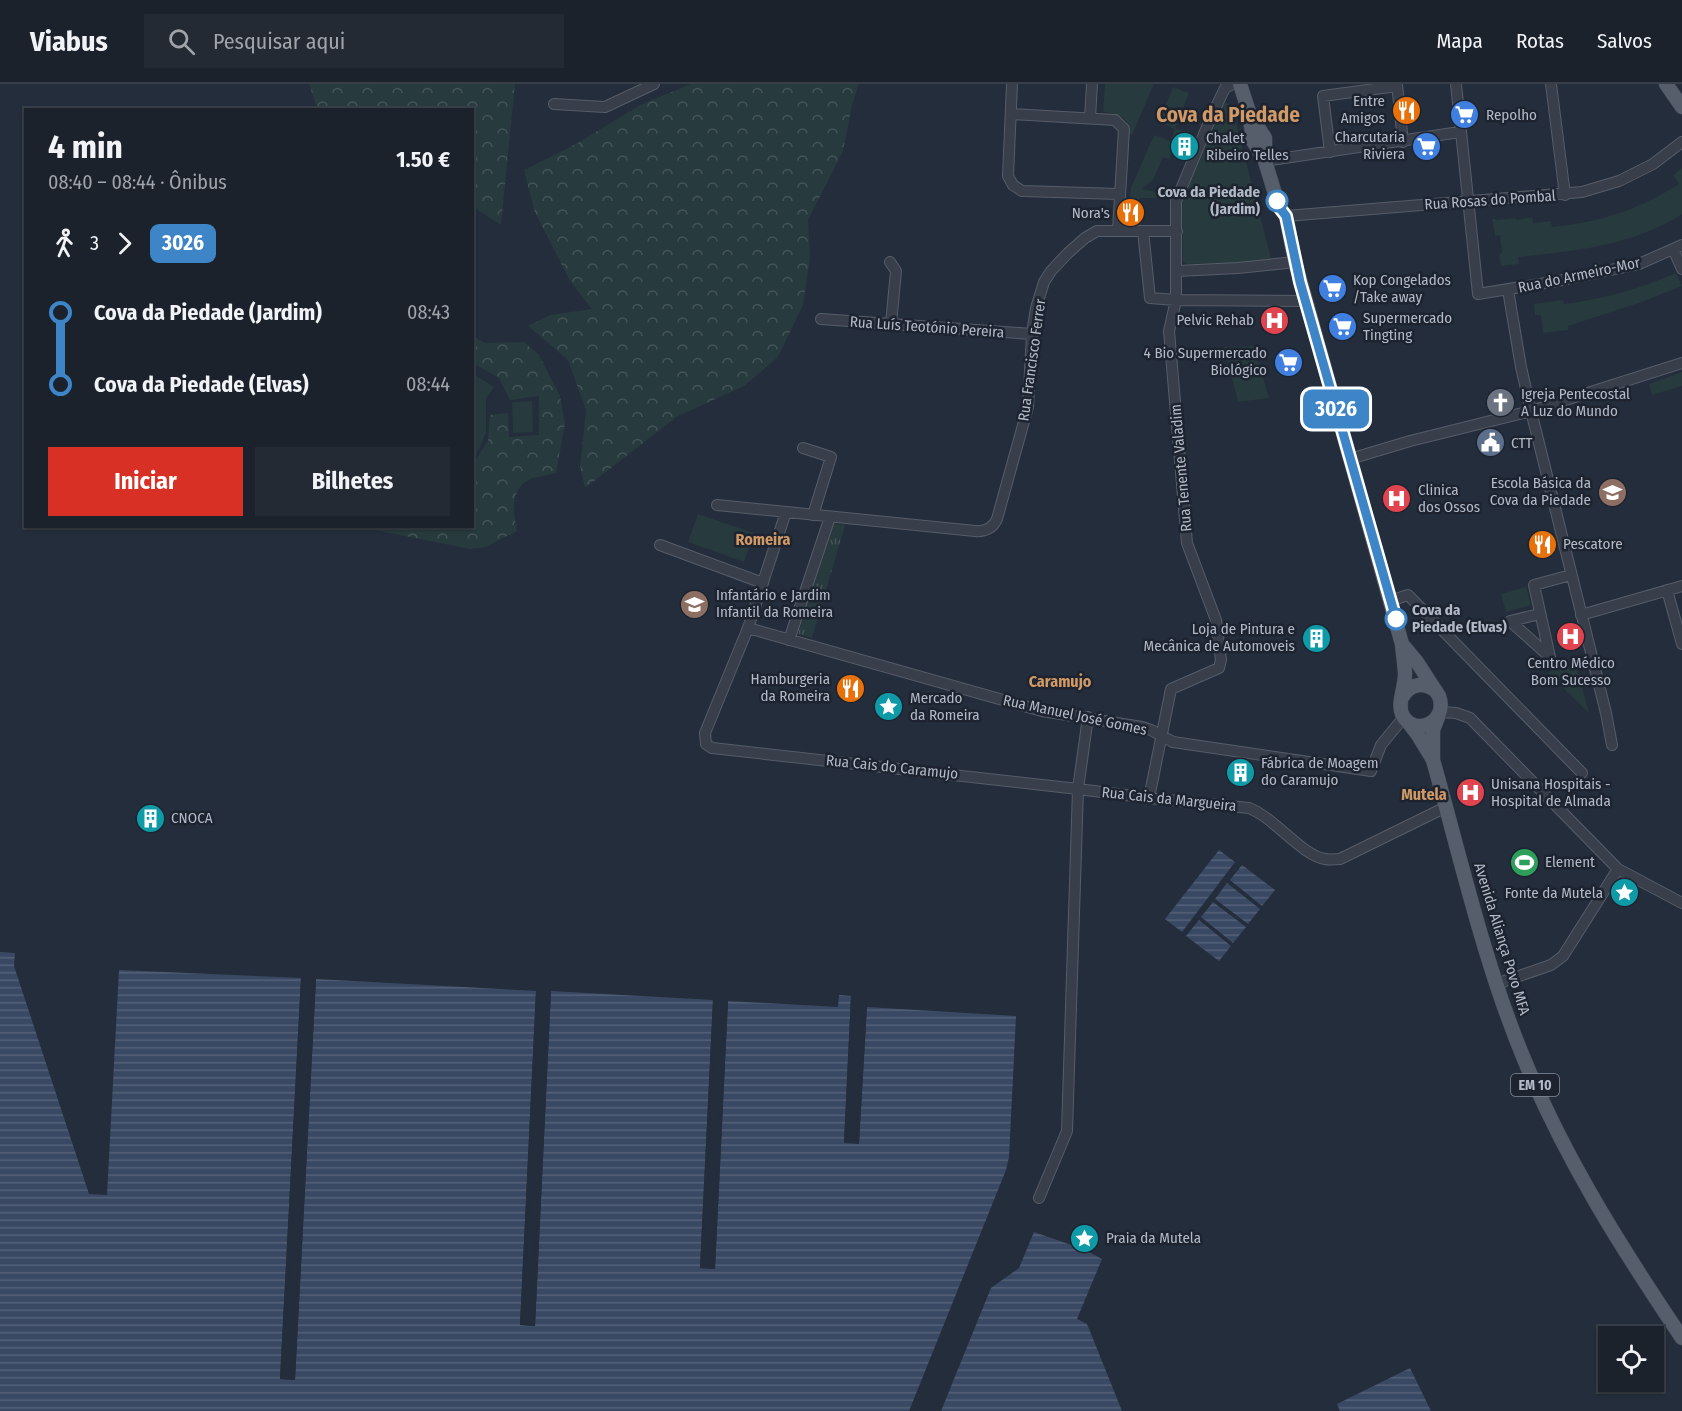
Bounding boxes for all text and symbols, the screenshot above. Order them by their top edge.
search box [144,14,564,68]
text: Viabus [30,25,108,58]
icon: search [165,25,198,58]
text: Pesquisar aqui [213,28,345,55]
text: Mapa [1436,28,1483,54]
text: Rotas [1516,28,1564,54]
text: Salvos [1597,28,1652,54]
place label: Entre Amigos [1341,92,1385,127]
restaurant icon: Entre Amigos [1390,94,1422,126]
supermarket icon: Repolho [1449,99,1481,131]
district label: Cova da Piedade [1156,102,1300,128]
place label: Repolho [1486,106,1537,124]
text: 4 min [48,127,123,167]
place label: Charcutaria Riviera [1335,128,1405,163]
place label: Chalet Ribeiro Telles [1206,129,1289,164]
supermarket icon: Charcutaria Riviera [1410,130,1442,162]
building icon: Chalet Ribeiro Telles [1169,131,1201,163]
text: 1.50 € [396,146,450,173]
text: 08:40 – 08:44 · Ônibus [48,170,227,194]
place label: Cova da Piedade (Jardim) [1157,183,1260,218]
street label: Rua Rosas do Pombal [1424,186,1556,214]
marker: Cova da Piedade (Jardim) [1266,190,1288,212]
restaurant icon: Nora's [1115,197,1147,229]
place label: Nora's [1072,204,1110,222]
icon: walk [48,227,81,260]
icon: forward [108,227,141,260]
text: 3026 [162,230,204,256]
text: 3 [90,231,99,255]
street label: Rua do Armeiro-Mor [1516,253,1642,297]
place label: Kop Congelados /Take away [1353,271,1451,306]
supermarket icon: Kop Congelados /Take away [1316,273,1348,305]
street label: Rua Francisco Ferrer [1015,297,1050,422]
text: Cova da Piedade (Jardim) [94,299,322,326]
text: 08:43 [407,300,450,324]
hospital icon: Pelvic Rehab [1259,304,1291,336]
place label: Supermercado Tingting [1363,309,1452,344]
place label: Pelvic Rehab [1176,311,1254,329]
supermarket icon: Supermercado Tingting [1326,311,1358,343]
street label: Rua Luís Teotónio Pereira [849,313,1005,341]
place label: 4 Bio Supermercado Biológico [1144,344,1267,379]
supermarket icon: 4 Bio Supermercado Biológico [1272,346,1304,378]
text: Cova da Piedade (Elvas) [94,371,309,398]
text: 08:44 [406,372,450,396]
place label: Igreja Pentecostal A Luz do Mundo [1521,385,1630,420]
church icon: Igreja Pentecostal A Luz do Mundo [1484,387,1516,419]
line badge: 3026 [1294,390,1378,428]
text: 3026 [1315,396,1357,422]
street label: Rua Tenente Valadim [1166,403,1196,533]
public building icon: CTT [1474,427,1506,459]
place label: CTT [1511,434,1532,452]
button: Iniciar [48,447,243,516]
button: Bilhetes [255,447,450,516]
place label: Escola Básica da Cova da Piedade [1490,474,1591,509]
school or university icon: Escola Básica da Cova da Piedade [1596,476,1628,508]
place label: Clinica dos Ossos [1418,481,1480,516]
hospital icon: Clinica dos Ossos [1381,483,1413,515]
restaurant icon: Pescatore [1526,528,1558,560]
district label: Romeira [735,530,791,549]
place label: Pescatore [1563,535,1623,553]
place label: Infantário e Jardim Infantil da Romeira [716,586,833,621]
school or university icon: Infantário e Jardim Infantil da Romeira [679,588,711,620]
place label: Cova da Piedade (Elvas) [1412,601,1507,636]
marker: Cova da Piedade (Elvas) [1385,608,1407,630]
place label: Loja de Pintura e Mecânica de Automoveis [1144,620,1295,655]
hospital icon: Centro Médico Bom Sucesso [1555,620,1587,652]
building icon: Loja de Pintura e Mecânica de Automoveis [1300,622,1332,654]
place label: Centro Médico Bom Sucesso [1527,654,1615,689]
place label: Hamburgeria da Romeira [751,670,830,705]
restaurant icon: Hamburgeria da Romeira [835,672,867,704]
district label: Caramujo [1029,672,1092,691]
place label: Mercado da Romeira [910,689,980,724]
place icon: Mercado da Romeira [873,691,905,723]
street label: Rua Manuel José Gomes [1001,691,1149,739]
street label: Rua Cais do Caramujo [825,751,959,783]
place label: Fábrica de Moagem do Caramujo [1261,754,1379,789]
building icon: Fábrica de Moagem do Caramujo [1224,756,1256,788]
place label: Unisana Hospitais - Hospital de Almada [1491,775,1611,810]
hospital icon: Unisana Hospitais - Hospital de Almada [1454,777,1486,809]
street label: Rua Cais da Margueira [1101,783,1237,815]
district label: Mutela [1401,785,1447,804]
building icon: CNOCA [134,802,166,834]
place label: CNOCA [171,809,213,827]
sports icon: Element [1508,846,1540,878]
place label: Element [1545,853,1595,871]
street label: Avenida Aliança Povo MFA [1470,861,1534,1017]
place icon: Fonte da Mutela [1608,877,1640,909]
place label: Fonte da Mutela [1505,884,1603,902]
road number: EM 10 [1511,1074,1559,1096]
place icon: Praia da Mutela [1069,1222,1101,1254]
place label: Praia da Mutela [1106,1229,1201,1247]
map controls [1598,1326,1664,1392]
button: locate [1598,1326,1664,1392]

